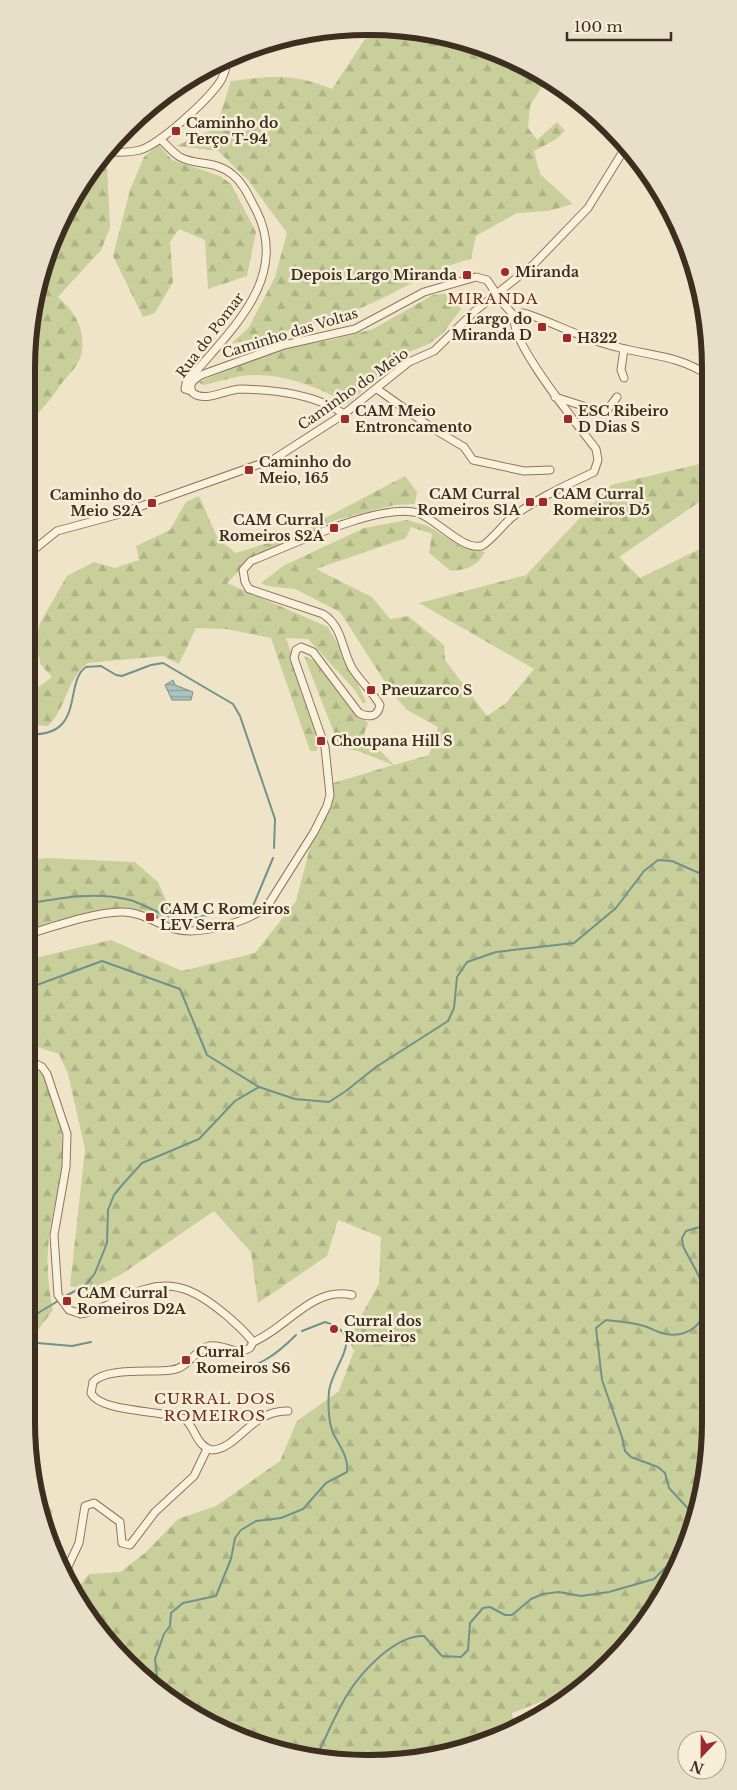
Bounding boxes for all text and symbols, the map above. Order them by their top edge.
scale bar [567,10,671,42]
text: 100 m [574,17,623,36]
place label: Caminho do Terço T-94 [186,114,278,148]
marker: Caminho do Terço T-94 [170,125,182,137]
place label: Miranda [515,263,579,281]
place label: Depois Largo Miranda [291,266,457,284]
marker: Miranda [499,266,511,278]
marker: Depois Largo Miranda [461,269,473,281]
street label: Rua do Pomar [172,288,248,381]
district label: MIRANDA [448,289,538,308]
street label: Caminho das Voltas [220,304,360,362]
place label: Largo do Miranda D [451,310,532,344]
marker: Largo do Miranda D [536,321,548,333]
place label: H322 [577,329,617,347]
marker: H322 [561,332,573,344]
street label: Caminho do Meio [294,344,412,434]
place label: CAM Meio Entroncamento [355,402,472,436]
place label: ESC Ribeiro D Dias S [578,402,669,436]
marker: CAM Meio Entroncamento [339,413,351,425]
marker: ESC Ribeiro D Dias S [562,413,574,425]
place label: Caminho do Meio, 165 [259,453,351,487]
marker: Caminho do Meio, 165 [243,464,255,476]
place label: CAM Curral Romeiros S1A [417,485,521,519]
place label: CAM Curral Romeiros D5 [553,485,650,519]
place label: Caminho do Meio S2A [50,486,143,520]
marker: CAM Curral Romeiros S1A [524,496,536,508]
marker: CAM Curral Romeiros D5 [537,496,549,508]
marker: Caminho do Meio S2A [146,497,158,509]
place label: CAM Curral Romeiros S2A [219,511,325,545]
marker: CAM Curral Romeiros S2A [328,522,340,534]
place label: Pneuzarco S [381,681,472,699]
marker: Pneuzarco S [365,684,377,696]
place label: Choupana Hill S [331,732,453,750]
marker: Choupana Hill S [315,735,327,747]
place label: CAM C Romeiros LEV Serra [160,900,290,934]
marker: CAM C Romeiros LEV Serra [144,911,156,923]
place label: CAM Curral Romeiros D2A [77,1284,187,1318]
marker: CAM Curral Romeiros D2A [61,1295,73,1307]
place label: Curral dos Romeiros [344,1312,422,1346]
marker: Curral dos Romeiros [328,1323,340,1335]
place label: Curral Romeiros S6 [196,1343,290,1377]
marker: Curral Romeiros S6 [180,1354,192,1366]
district label: CURRAL DOS ROMEIROS [154,1389,276,1425]
north arrow [677,1730,727,1780]
text: N [688,1756,707,1778]

